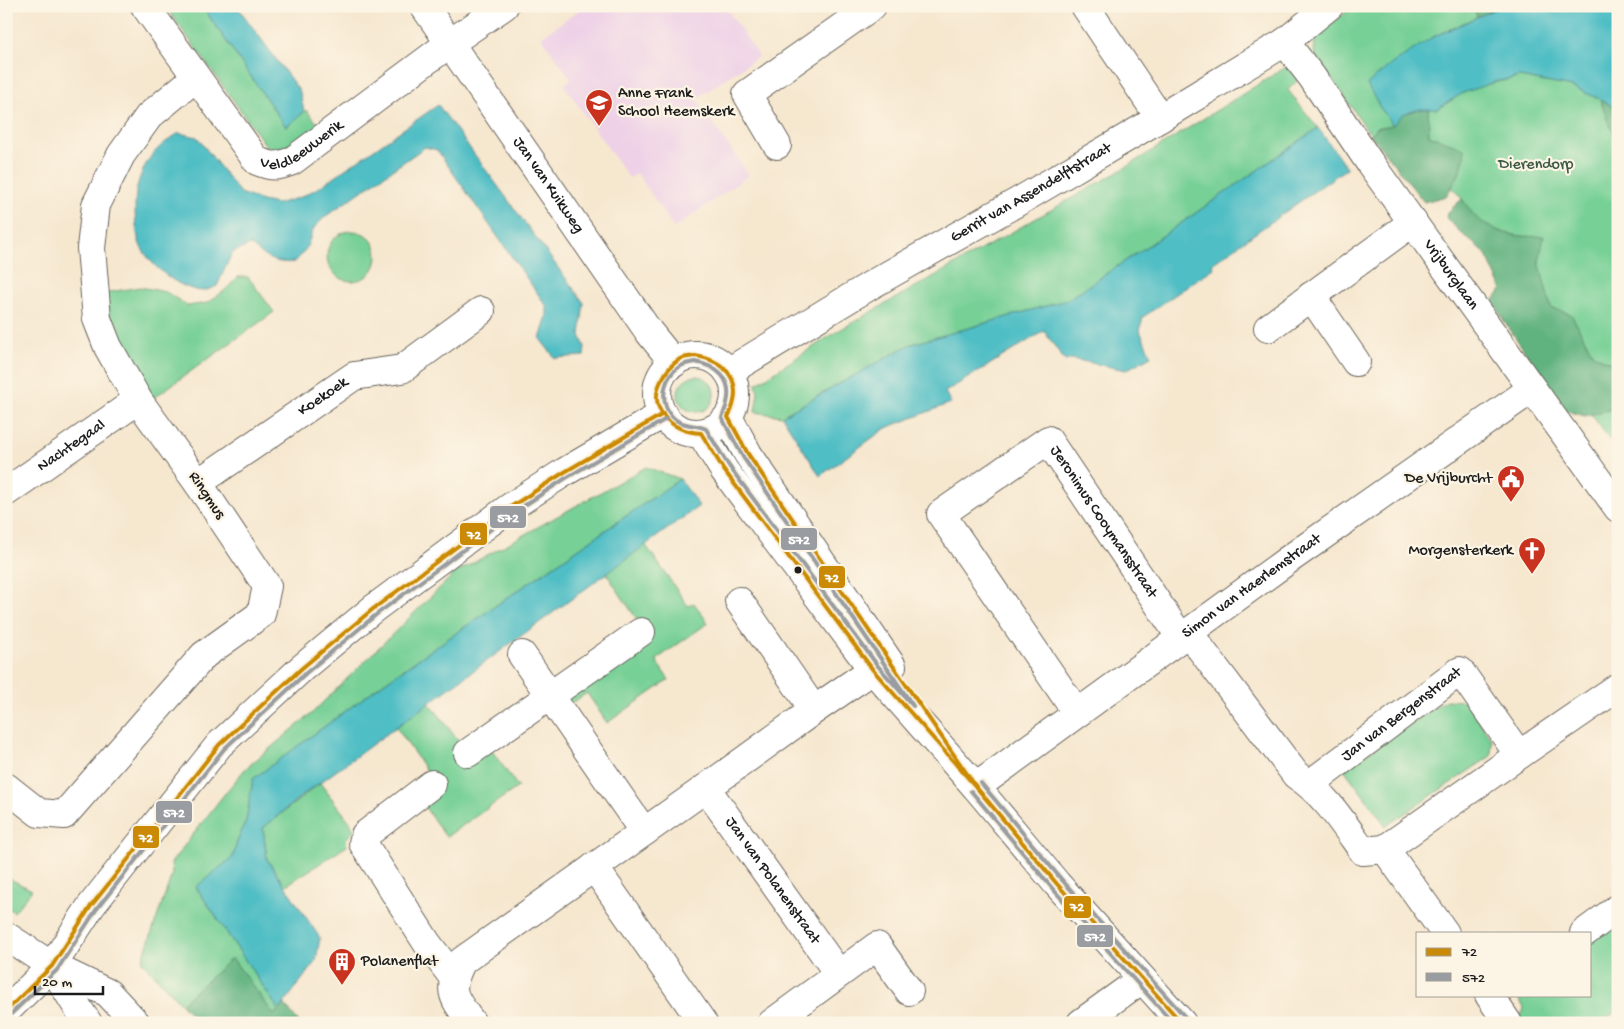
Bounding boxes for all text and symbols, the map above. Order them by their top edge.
place label: Anne Frank School Heemskerk [618,85,736,122]
school or university icon: Anne Frank School Heemskerk [584,88,614,127]
street label: Veldleeuwerik [256,115,349,175]
street label: Jan van Kuikweg [508,134,588,237]
street label: Gerrit van Assendelftstraat [947,138,1116,247]
park label: Dierendorp [1498,156,1574,175]
street label: Vrijburglaan [1418,235,1483,314]
street label: Koekoek [295,372,353,421]
street label: Nachtegaal [34,416,109,477]
street label: Jeronimus Cooymansstraat [1045,442,1162,603]
public building icon: De Vrijburcht [1496,464,1526,503]
street label: Ringmus [183,469,229,524]
place label: De Vrijburcht [1404,470,1493,489]
line badge: 572 [489,505,527,529]
text: 572 [497,511,519,528]
line badge: 72 [459,522,488,546]
line badge: 572 [780,527,818,551]
text: 72 [466,528,481,545]
street label: Simon van Haerlemstraat [1179,529,1326,643]
text: 572 [788,533,810,550]
church icon: Morgensterkerk [1517,536,1547,575]
place label: Morgensterkerk [1408,542,1515,561]
unlabelled marker [793,565,803,575]
line badge: 72 [818,565,846,589]
text: 72 [824,571,839,588]
street label: Jan van Bergenstraat [1338,663,1467,766]
line badge: 572 [155,800,193,824]
text: 572 [163,806,185,823]
street label: Jan van Polanenstraat [720,814,825,949]
line badge: 72 [132,825,160,849]
text: 72 [138,831,153,848]
line badge: 72 [1063,895,1092,919]
text: 72 [1069,900,1084,917]
line badge: 572 [1076,924,1114,948]
text: 572 [1084,930,1106,947]
legend [1416,932,1592,996]
text: 72 [1461,944,1477,962]
building icon: Polanenflat [327,947,357,986]
place label: Polanenflat [360,953,439,972]
scale bar [35,964,102,996]
text: 572 [1462,970,1485,988]
text: 20 m [42,974,72,992]

